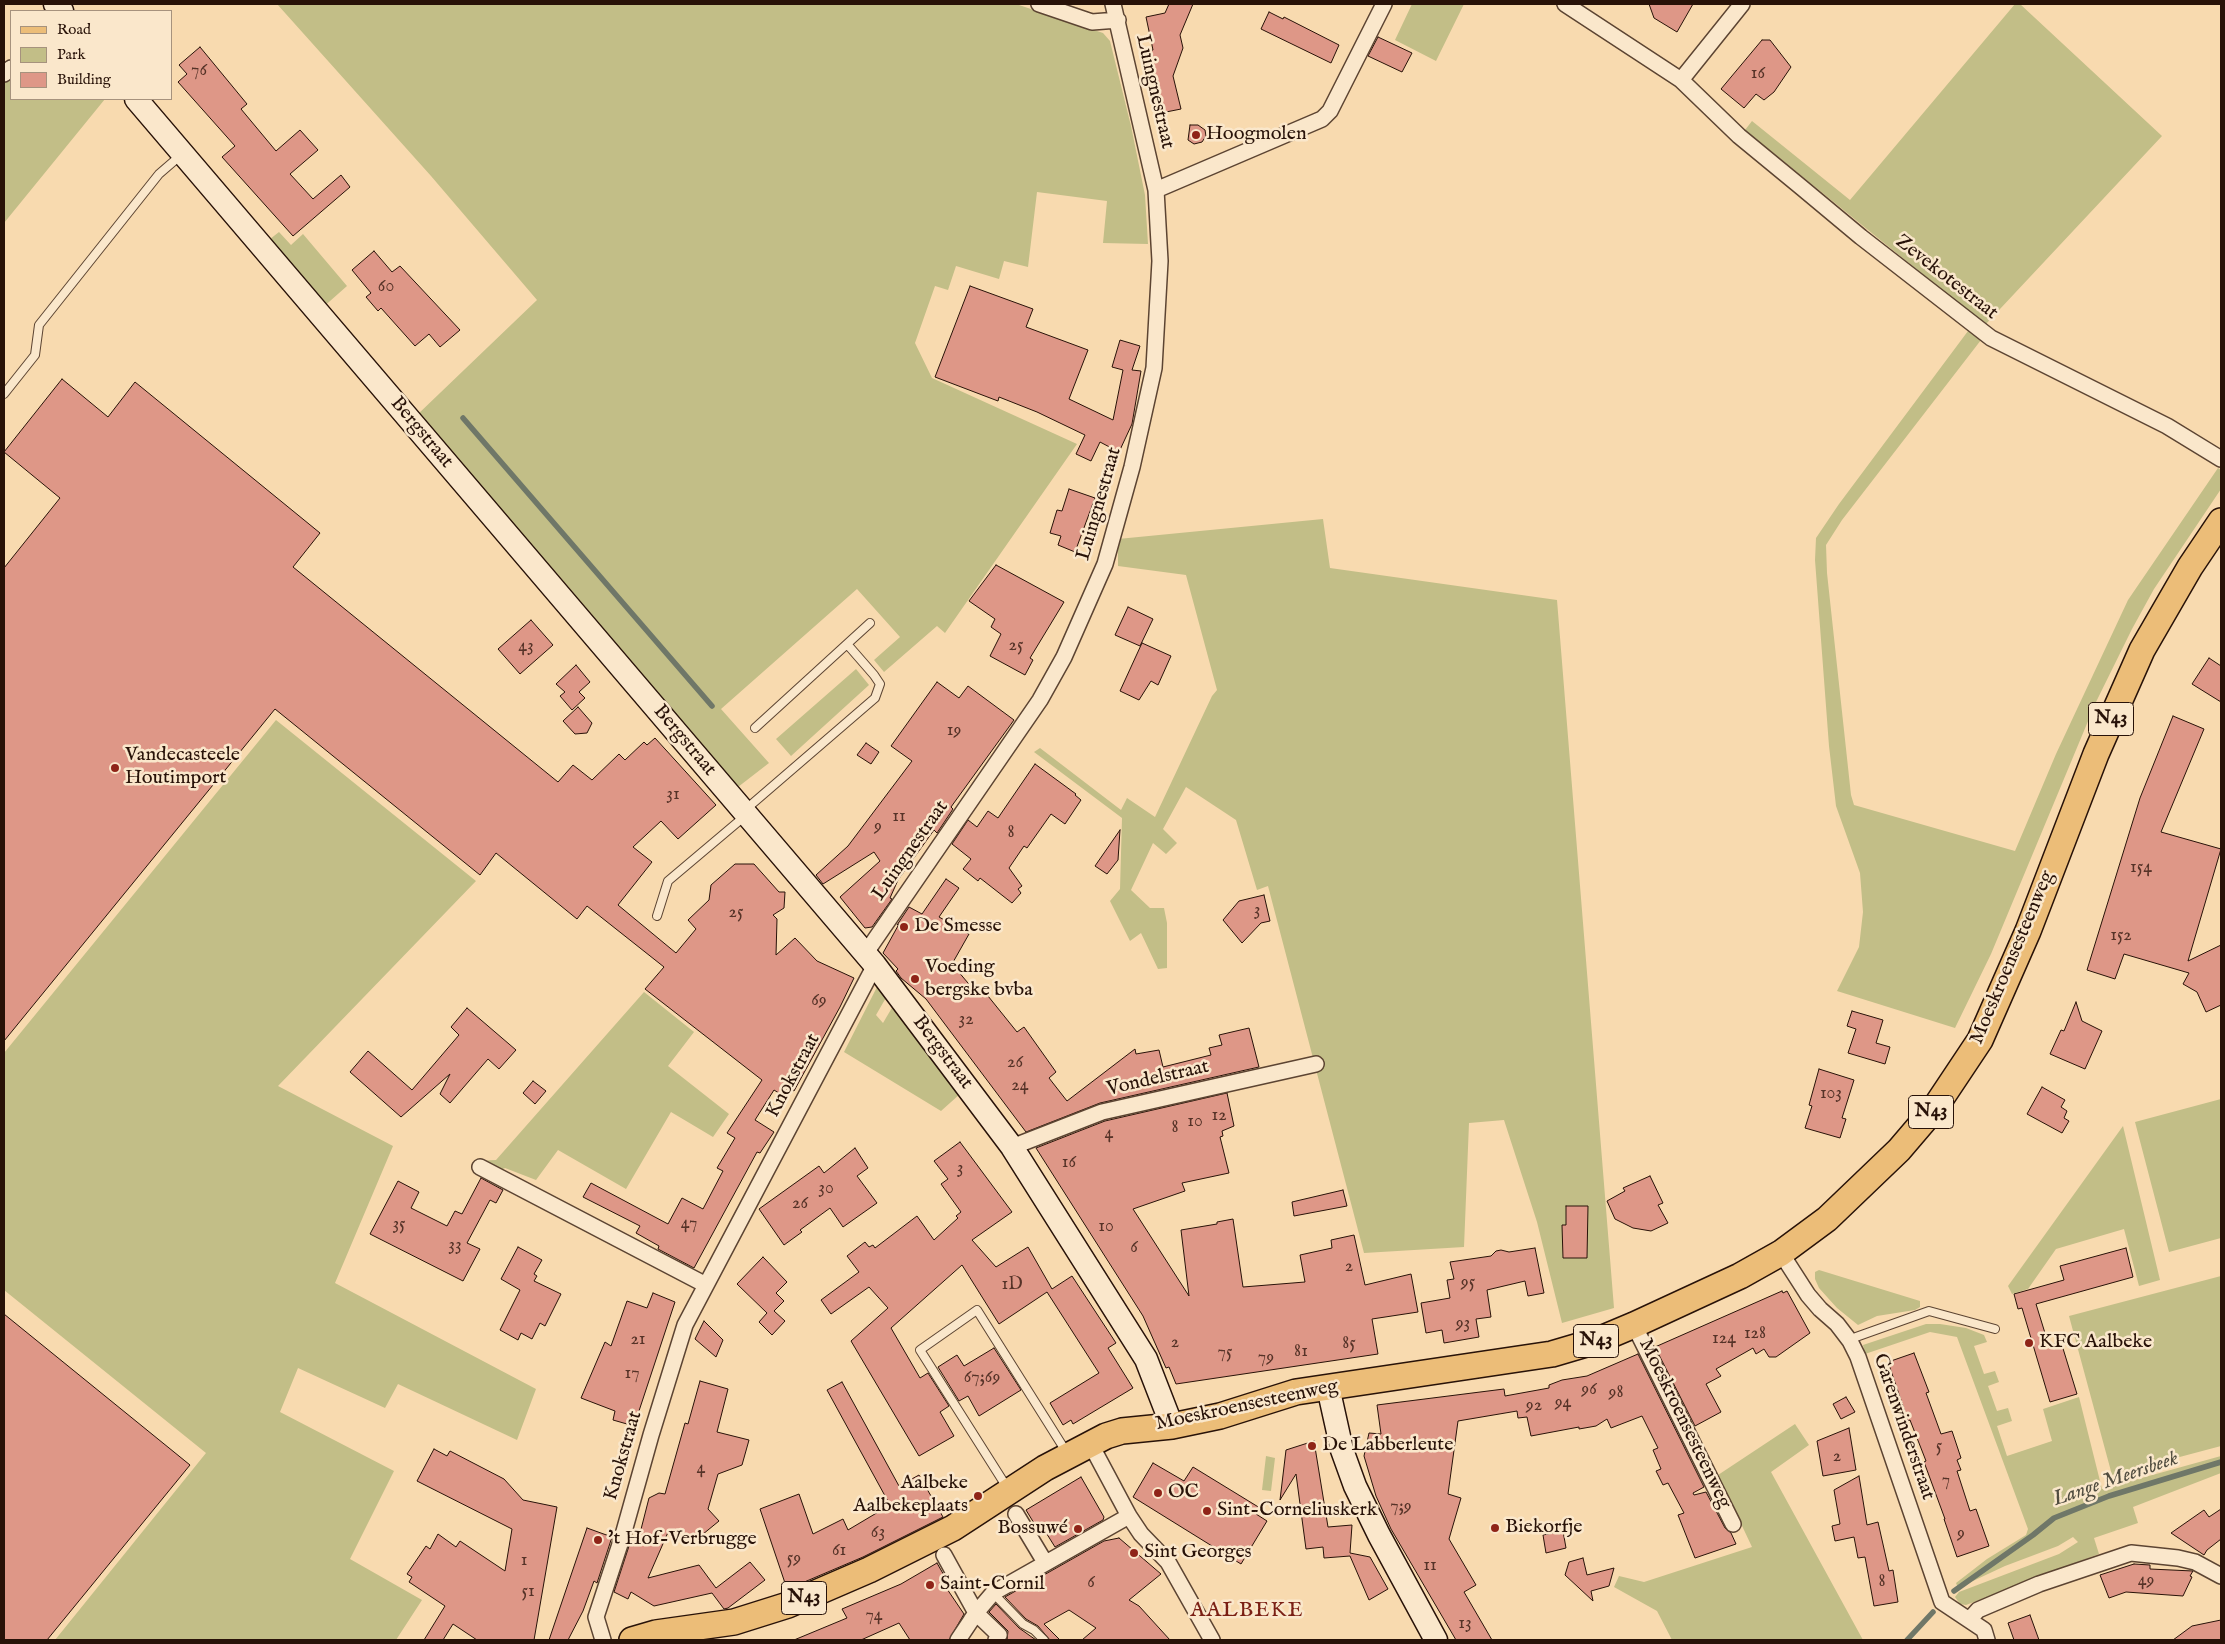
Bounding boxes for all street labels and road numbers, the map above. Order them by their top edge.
street label: Luingnestraat [1129,32,1179,152]
street label: Zevekotestraat [1890,230,2002,326]
street label: Bergstraat [384,392,458,474]
street label: Luingnestraat [1072,445,1128,563]
street label: Bergstraat [647,700,721,782]
road number: N43 [2088,702,2134,736]
street label: Luingnestraat [868,796,954,906]
street label: Moeskroensesteenweg [1966,868,2060,1048]
street label: Bergstraat [907,1011,977,1095]
street label: Knokstraat [762,1030,826,1122]
street label: Vondelstraat [1105,1056,1211,1102]
road number: N43 [1908,1096,1954,1128]
road number: N43 [1574,1324,1618,1358]
street label: Moeskroensesteenweg [1632,1335,1736,1513]
street label: Garenwinderstraat [1867,1351,1939,1503]
street label: Moeskroensesteenweg [1153,1375,1341,1437]
street label: Knokstraat [600,1409,648,1503]
road number: N43 [782,1582,826,1615]

